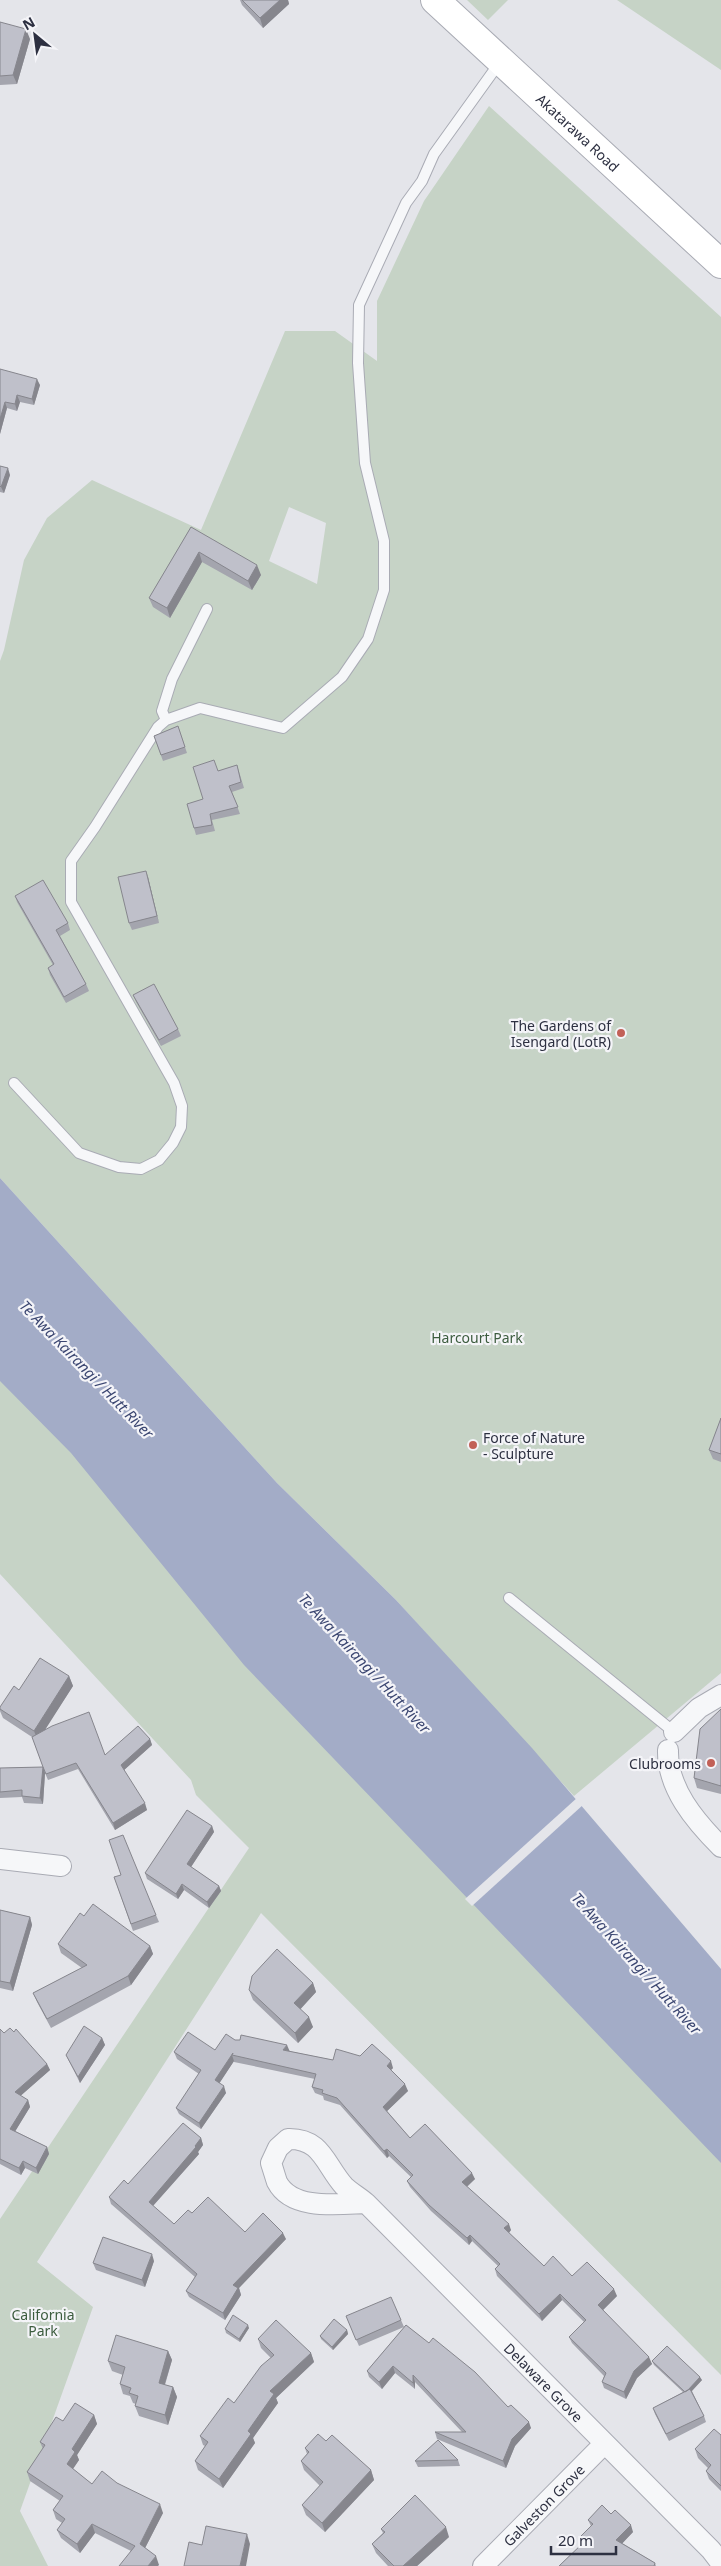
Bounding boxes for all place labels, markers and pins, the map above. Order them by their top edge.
place label: The Gardens of Isengard (LotR) [511,1016,612,1051]
marker: The Gardens of Isengard (LotR) [615,1027,627,1039]
place label: Force of Nature - Sculpture [483,1428,585,1463]
marker: Force of Nature - Sculpture [467,1439,479,1451]
place label: Clubrooms [629,1754,701,1773]
marker: Clubrooms [705,1757,717,1769]

